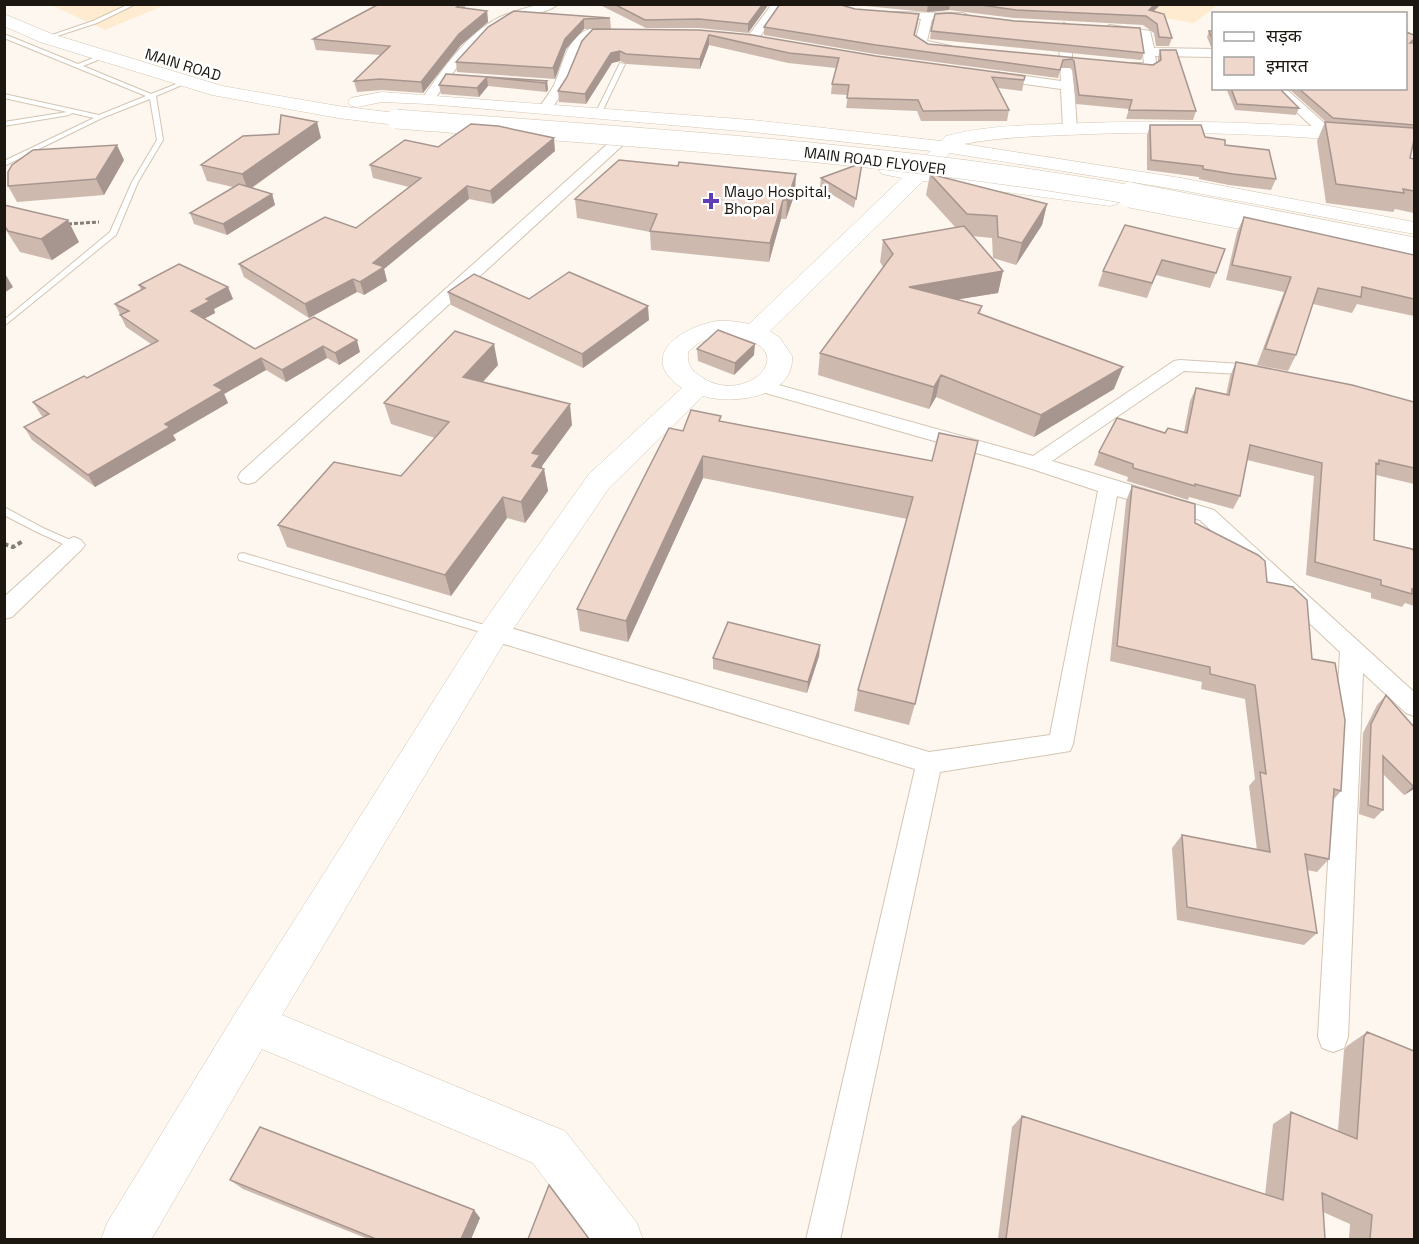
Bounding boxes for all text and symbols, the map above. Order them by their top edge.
legend [1212,12,1407,90]
text: सड़क [1266,24,1303,47]
street label: MAIN ROAD [143,44,224,85]
text: इमारत [1266,54,1309,77]
street label: MAIN ROAD FLYOVER [803,142,947,179]
place label: Mayo Hospital, Bhopal [724,182,831,218]
marker: Mayo Hospital, Bhopal [702,192,720,210]

